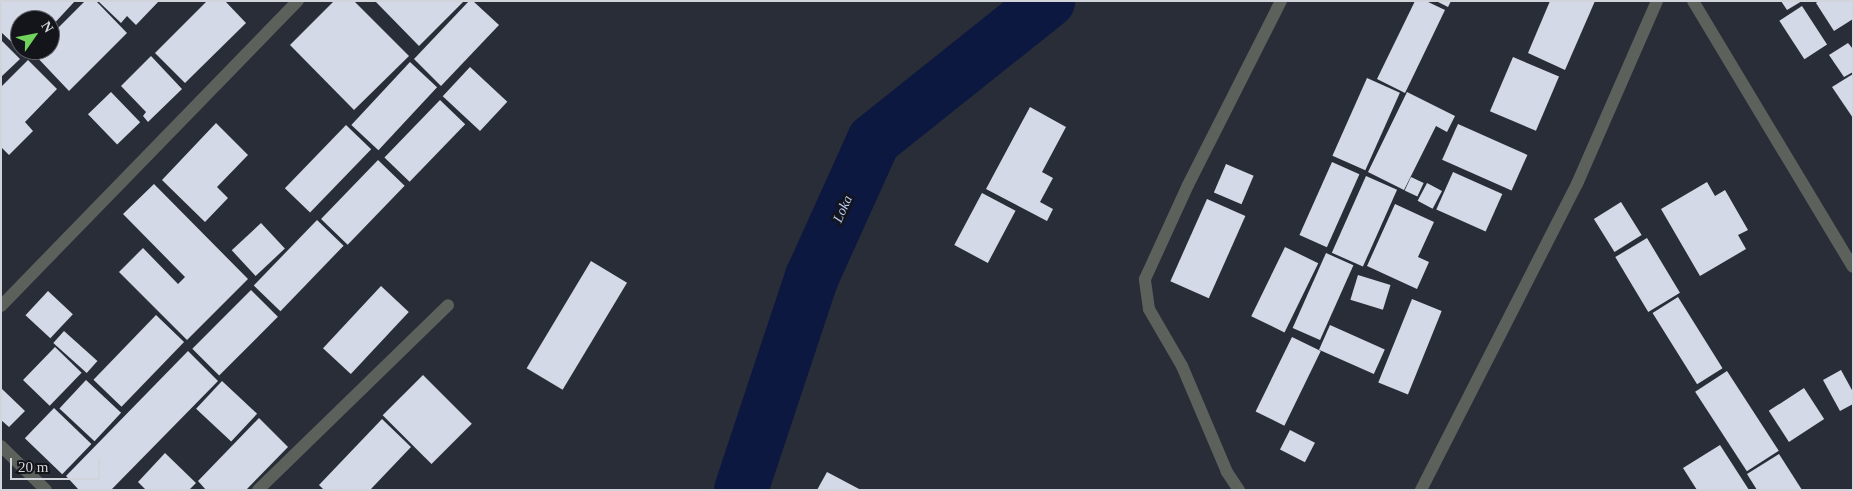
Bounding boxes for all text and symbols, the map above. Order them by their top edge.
north arrow [10,10,60,60]
text: N [38,19,56,35]
water label: Loka [830,193,856,225]
scale bar [12,448,102,480]
text: 20 m [18,459,48,475]

